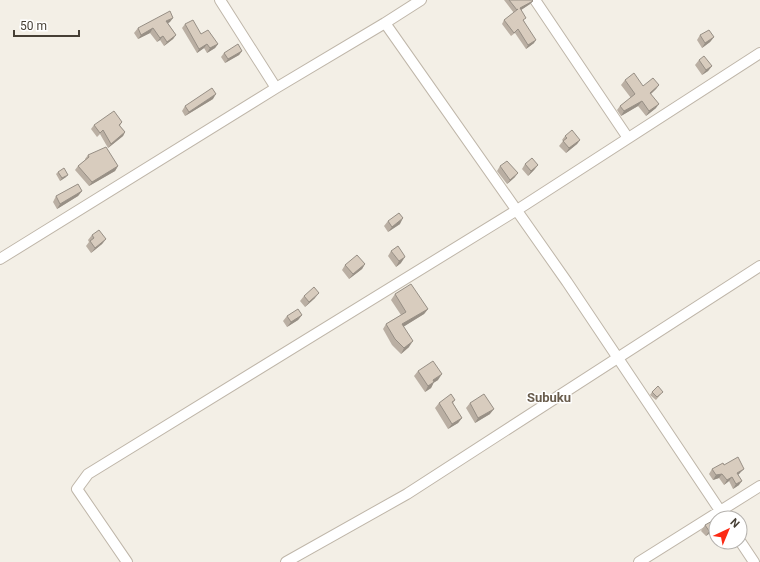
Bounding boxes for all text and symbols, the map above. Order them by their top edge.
scale bar [14,12,79,38]
text: 50 m [20,19,47,33]
district label: Subuku [527,390,571,405]
north arrow [708,510,748,550]
text: N [727,516,742,531]

